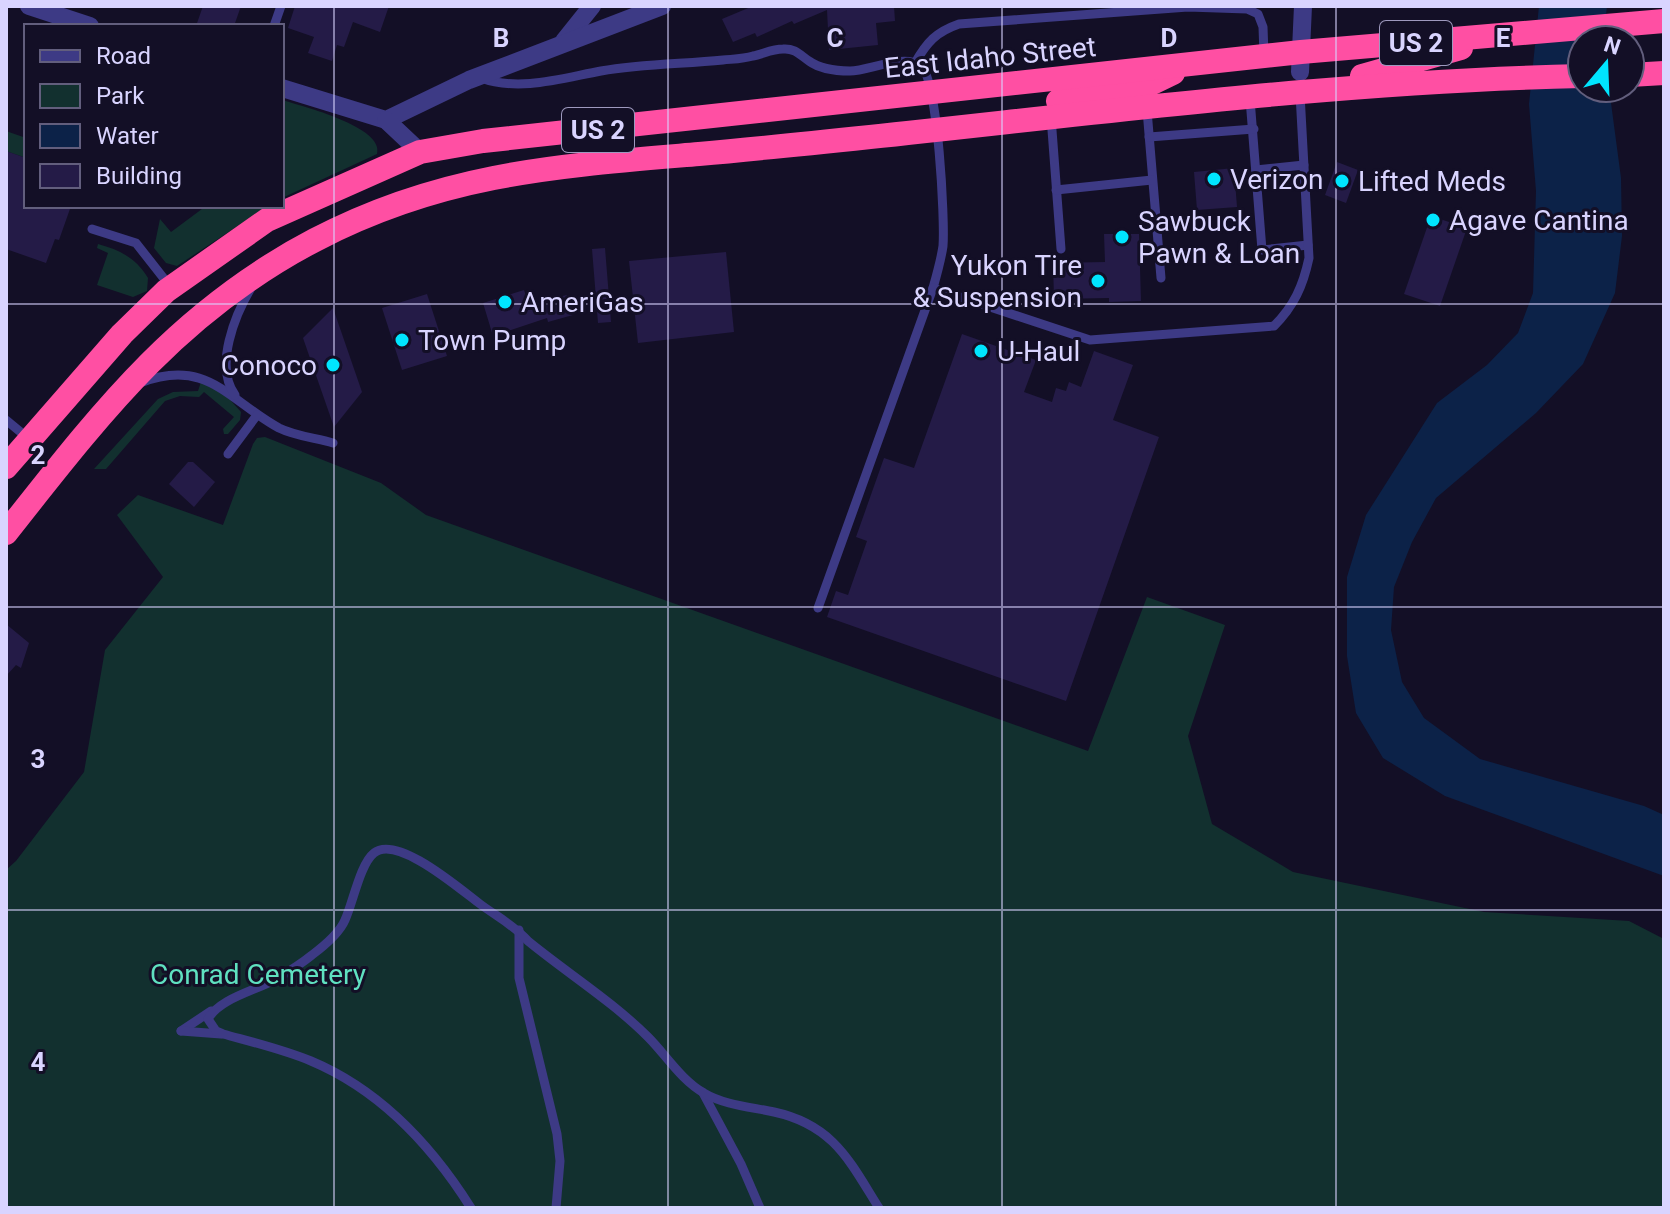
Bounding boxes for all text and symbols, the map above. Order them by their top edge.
road number: US 2 [1380,21,1452,65]
text: B [493,23,509,53]
text: C [826,23,844,53]
text: D [1161,23,1177,53]
text: E [1496,23,1511,53]
legend [24,24,284,208]
north arrow [1566,24,1646,104]
street label: East Idaho Street [883,30,1097,85]
text: N [1601,31,1624,60]
text: Road [96,42,151,70]
text: Park [96,82,145,110]
road number: US 2 [562,108,634,152]
text: Water [96,122,159,150]
text: Building [96,162,182,190]
place label: Verizon [1230,163,1323,196]
place label: Lifted Meds [1358,165,1506,198]
marker: Verizon [1205,170,1223,188]
marker: Lifted Meds [1333,172,1351,190]
place label: Agave Cantina [1449,204,1629,237]
place label: Sawbuck Pawn & Loan [1138,205,1300,270]
marker: Agave Cantina [1424,211,1442,229]
marker: Sawbuck Pawn & Loan [1113,228,1131,246]
place label: Yukon Tire & Suspension [912,249,1082,314]
marker: Yukon Tire & Suspension [1089,272,1107,290]
place label: AmeriGas [521,286,644,319]
marker: AmeriGas [496,293,514,311]
place label: Town Pump [418,324,566,357]
marker: Town Pump [393,331,411,349]
place label: U-Haul [997,335,1080,368]
marker: U-Haul [972,342,990,360]
place label: Conoco [221,349,317,382]
marker: Conoco [324,356,342,374]
text: 2 [31,440,45,470]
text: 3 [31,744,45,774]
park label: Conrad Cemetery [150,958,366,991]
text: 4 [31,1047,46,1077]

